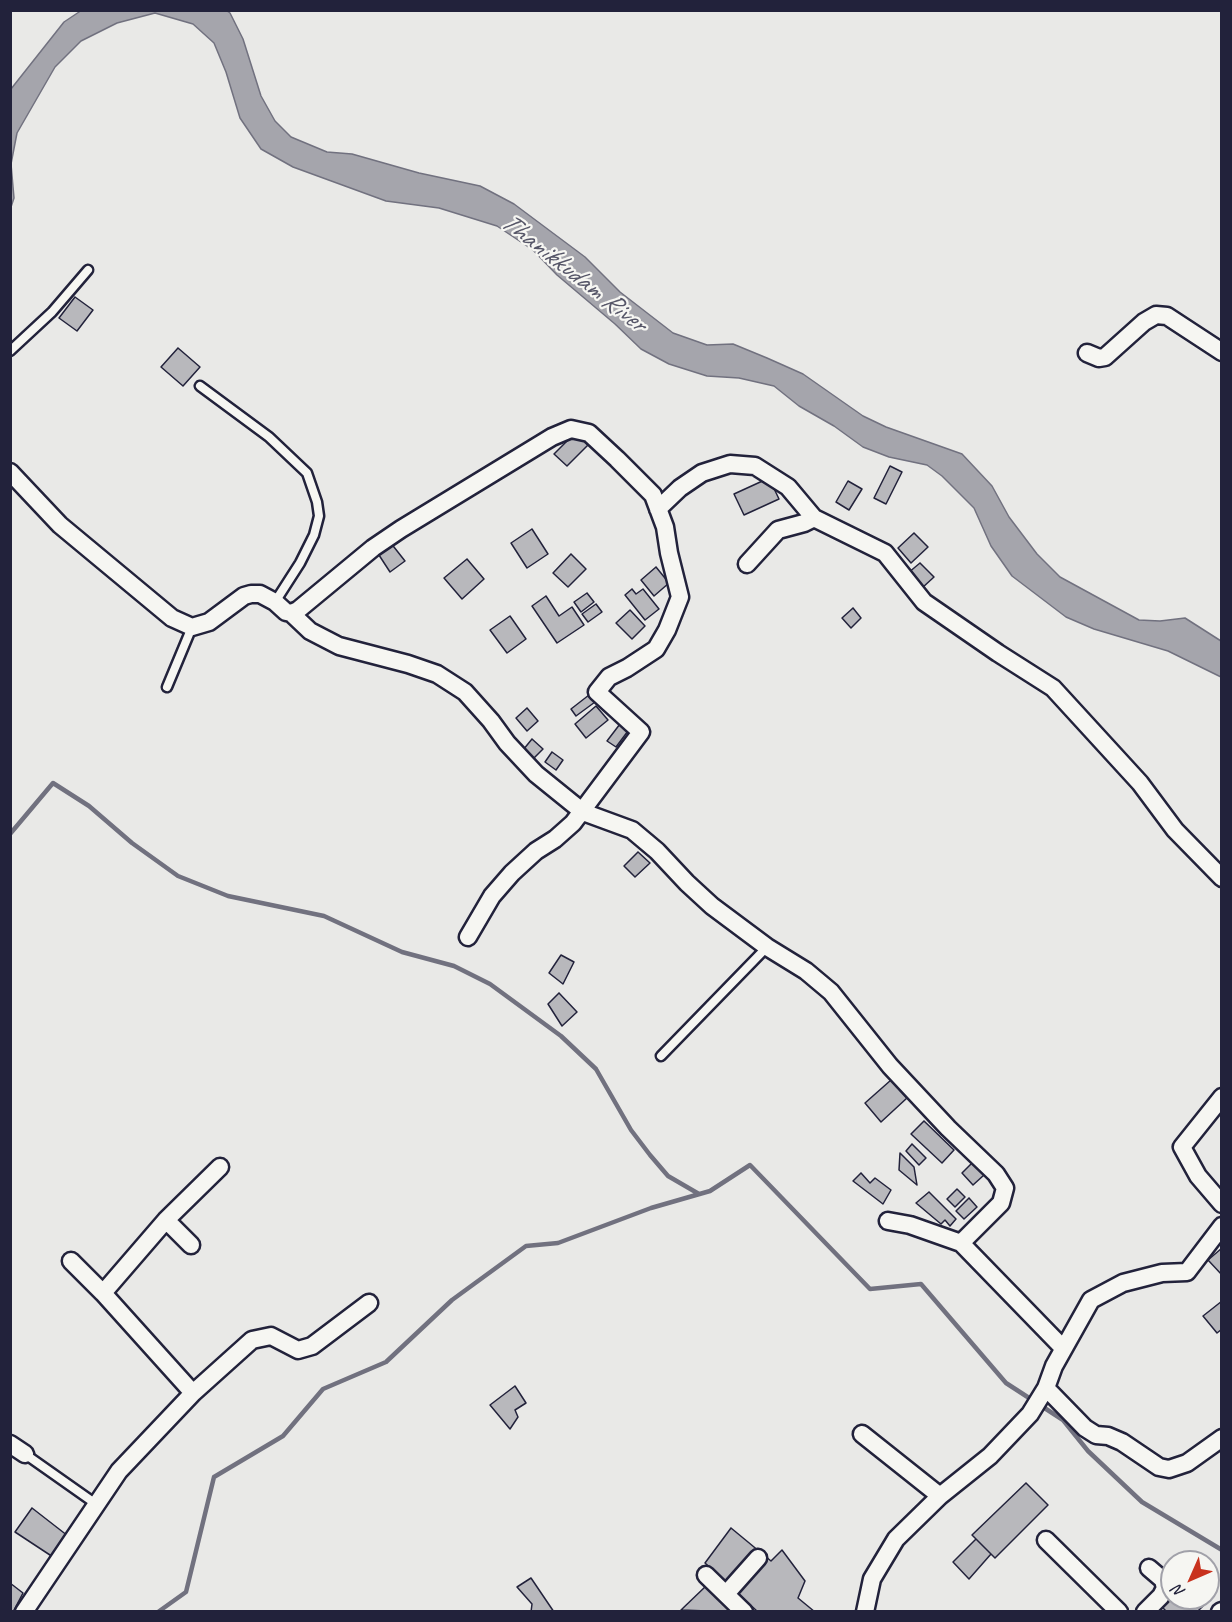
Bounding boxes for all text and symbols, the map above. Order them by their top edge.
water label: Thanikkudam River [494,206,652,340]
north arrow [1160,1550,1220,1610]
text: N [1168,1581,1189,1602]

